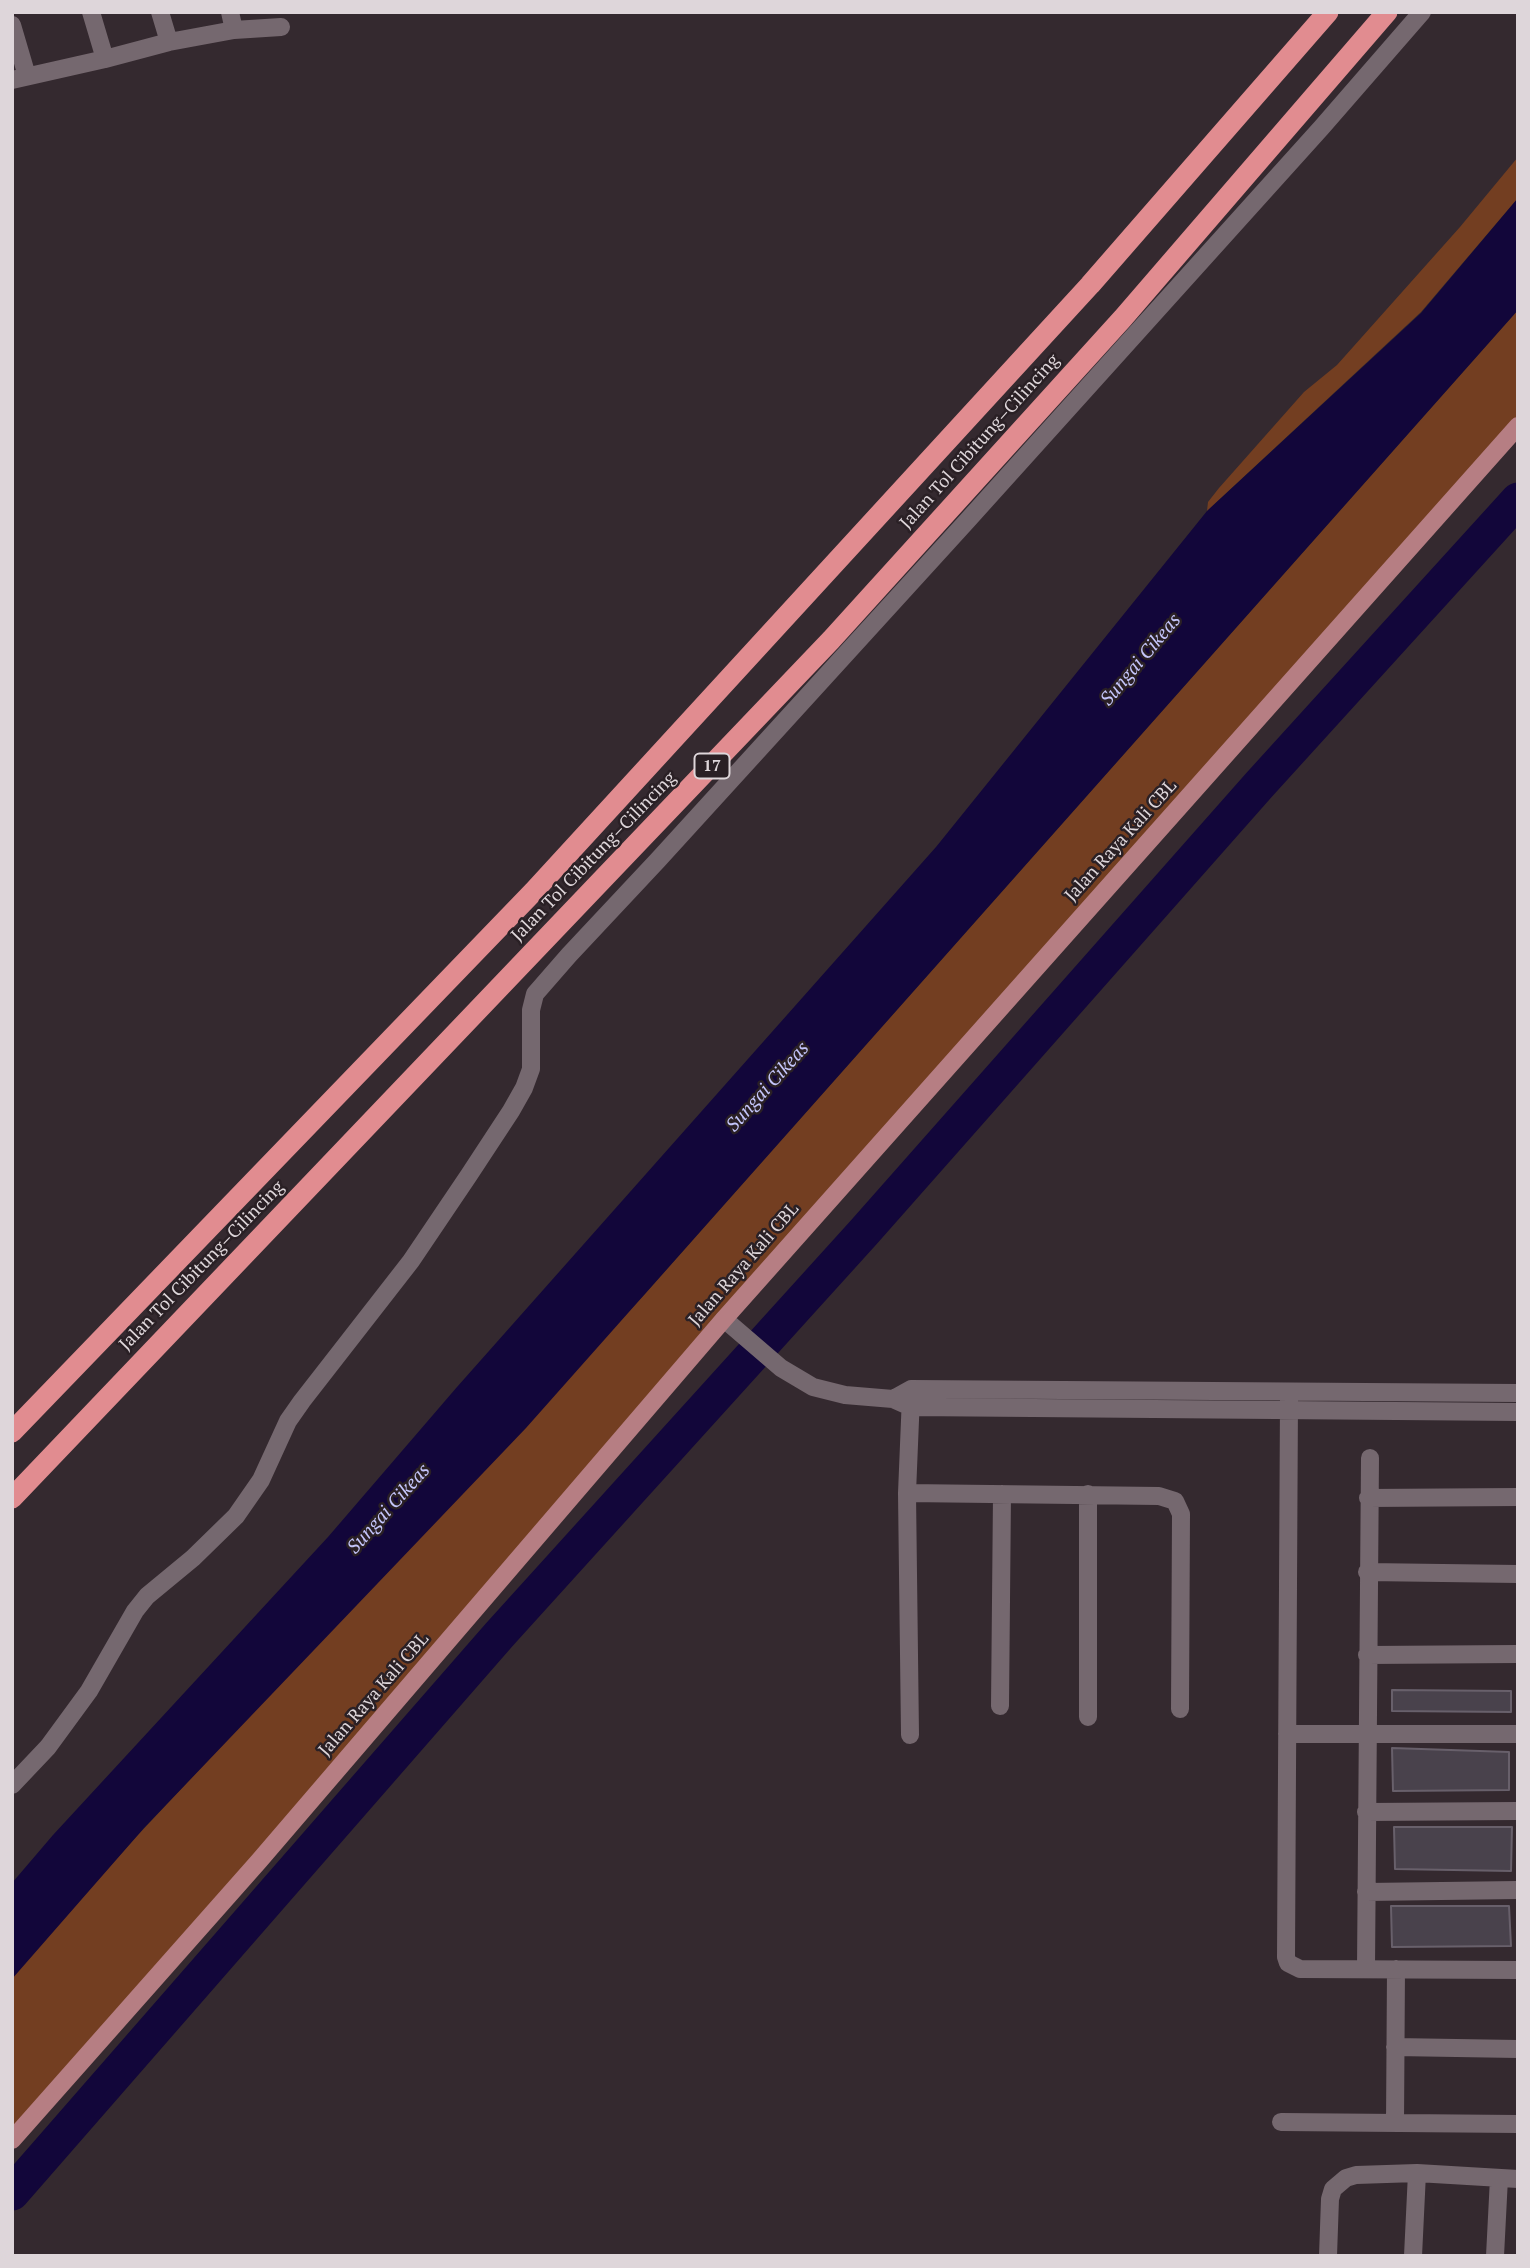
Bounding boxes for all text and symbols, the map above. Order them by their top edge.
street label: Jalan Tol Cibitung–Cilincing [896,350,1064,534]
water label: Sungai Cikeas [1096,609,1186,711]
road number: 17 [694,754,730,778]
street label: Jalan Tol Cibitung–Cilincing [507,768,681,946]
street label: Jalan Raya Kali CBL [1061,776,1181,906]
water label: Sungai Cikeas [722,1037,814,1137]
street label: Jalan Tol Cibitung–Cilincing [115,1177,289,1355]
street label: Jalan Raya Kali CBL [685,1199,803,1331]
water label: Sungai Cikeas [343,1459,435,1559]
street label: Jalan Raya Kali CBL [315,1629,433,1761]

